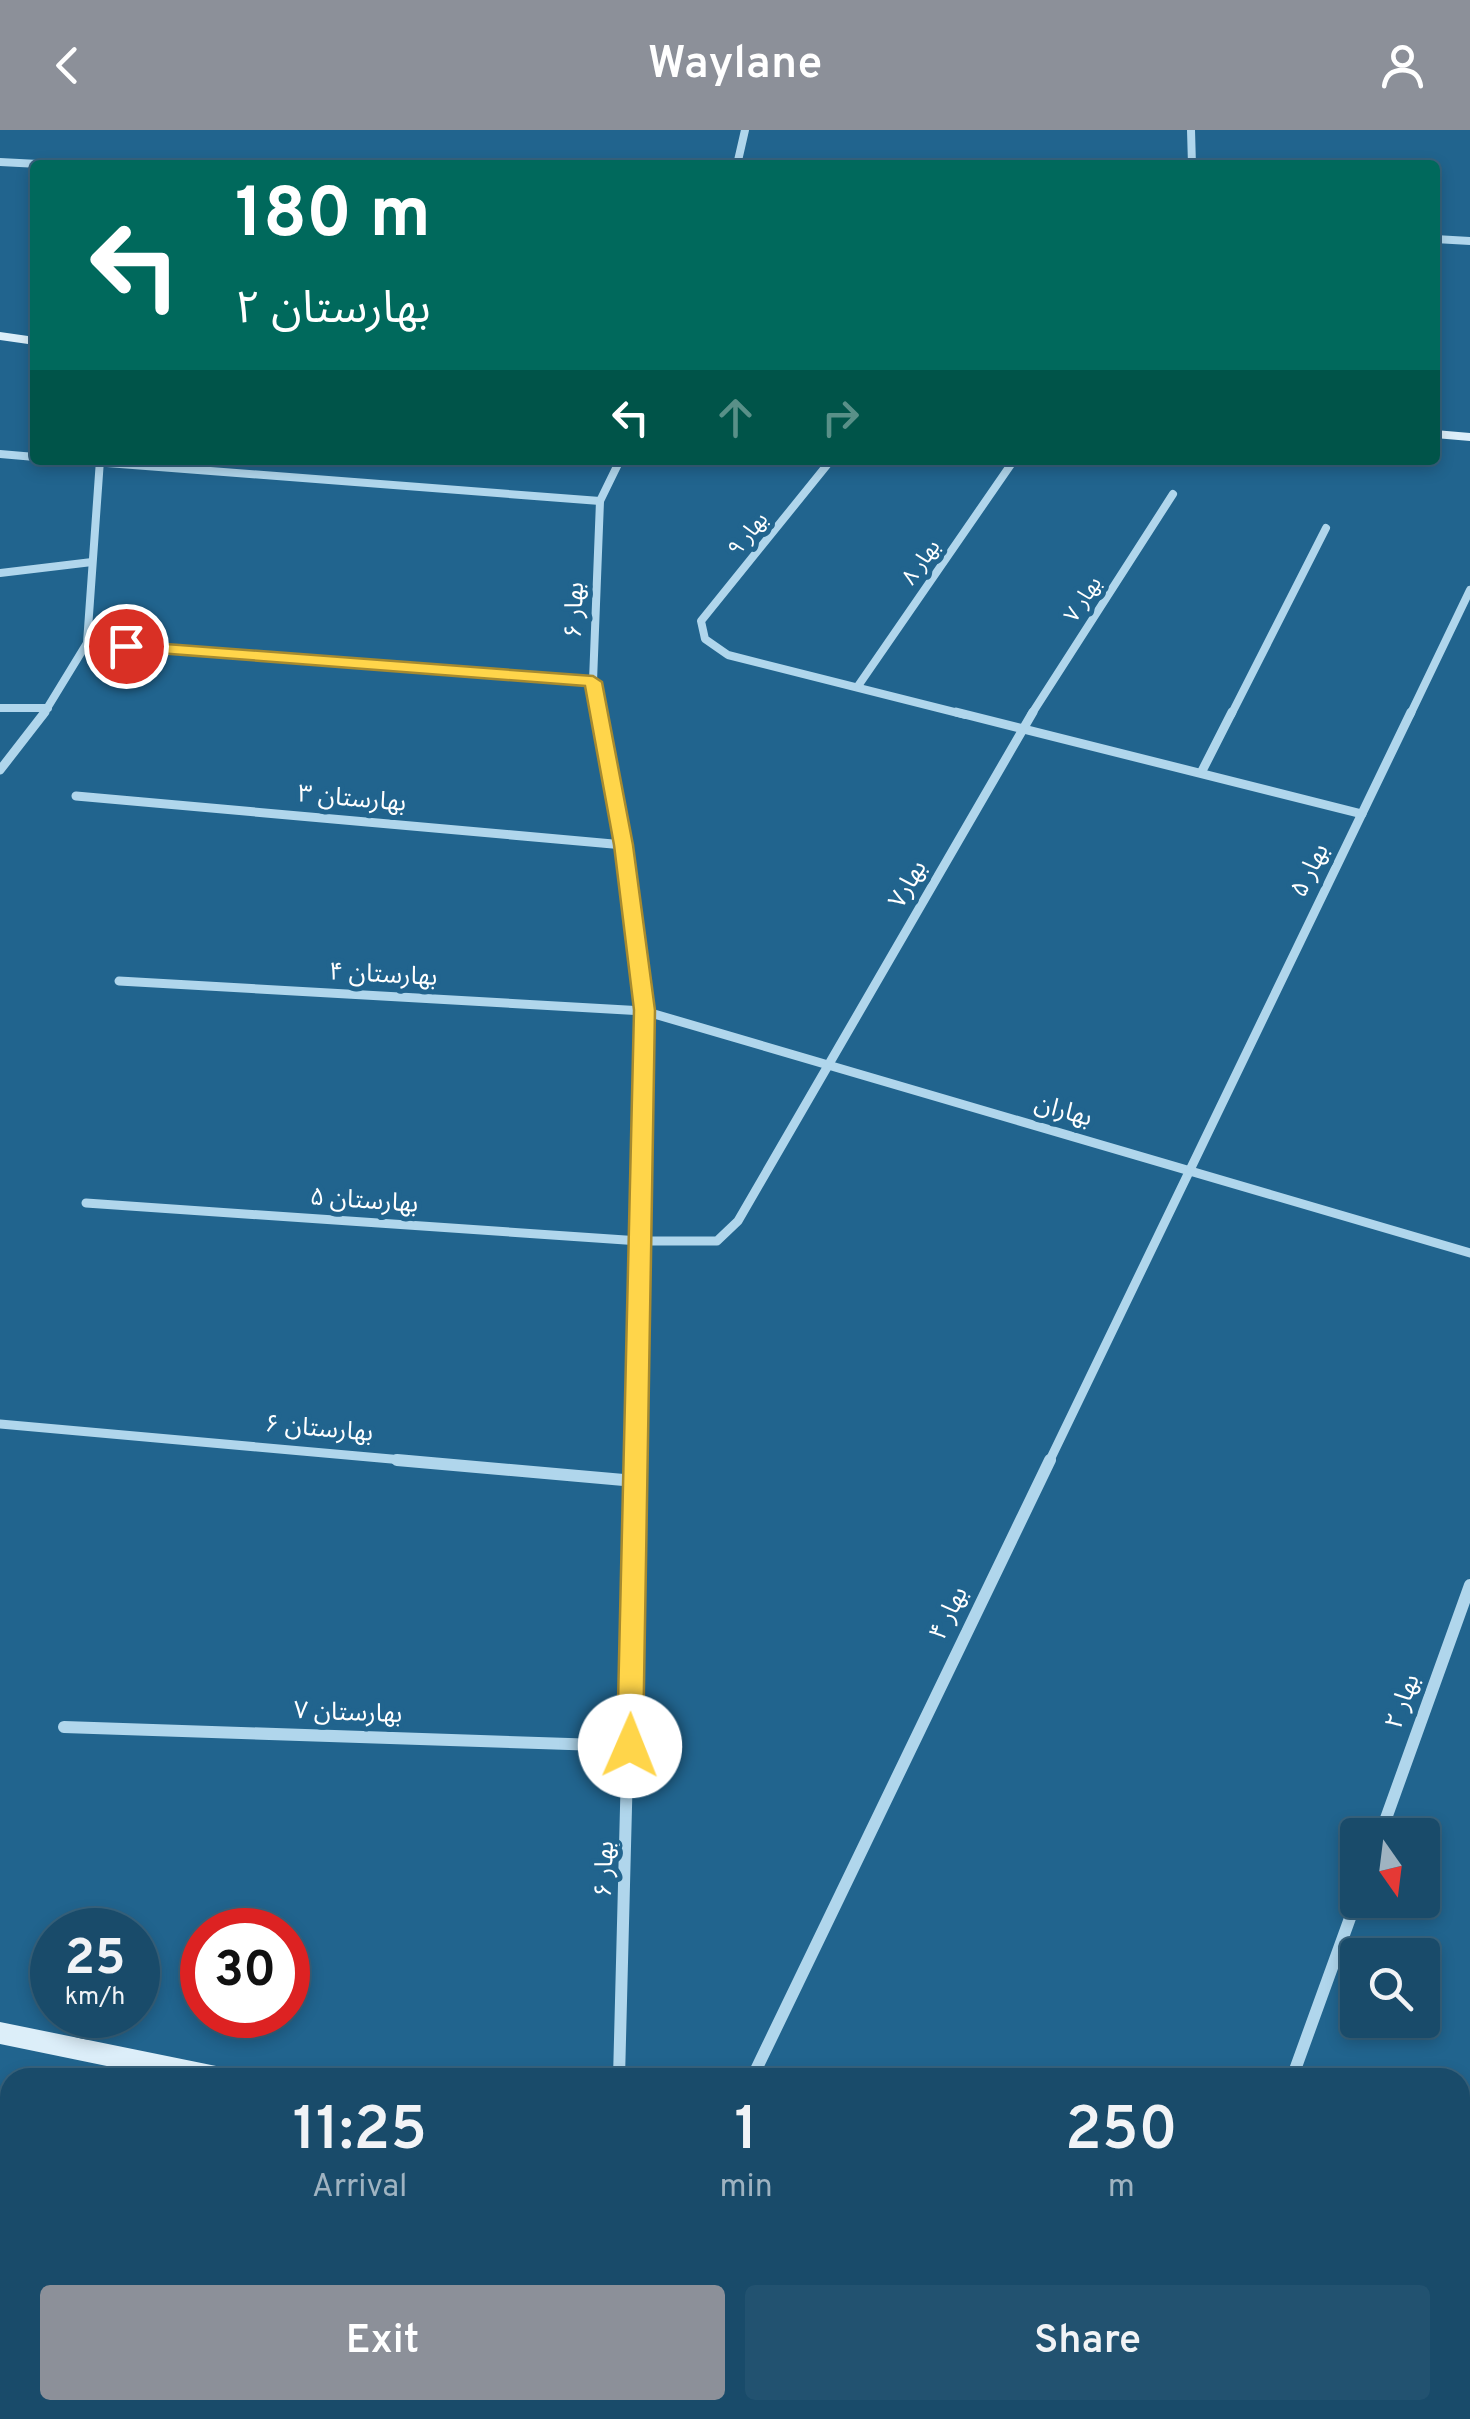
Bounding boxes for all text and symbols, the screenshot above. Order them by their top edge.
text: Waylane [648,37,822,94]
icon: back [40,38,95,93]
icon: person [1375,38,1430,93]
text: 180 m [235,173,431,262]
icon: left [70,200,200,330]
text: بهارستان ۲ [235,282,431,339]
icon: left [603,390,658,445]
icon: ahead [708,390,763,445]
icon: right [813,390,868,445]
street label: بهار ۹ [723,507,775,563]
street label: بهار ۸ [897,535,947,591]
street label: بهار ۷ [1059,572,1109,628]
street label: بهار ۶ [559,581,593,639]
pin [84,604,169,689]
icon: arrive [99,619,154,674]
street label: بهارستان ۳ [296,779,408,821]
street label: بهار ۵ [1284,839,1338,903]
street label: بهار۷ [883,855,935,915]
street label: بهارستان ۴ [328,957,438,995]
street label: بهاران [1031,1089,1095,1135]
street label: بهارستان ۵ [309,1182,419,1222]
street label: بهارستان ۶ [263,1409,375,1451]
street label: بهار ۴ [923,1582,977,1646]
street label: بهار ۲ [1379,1670,1429,1734]
position arrow [578,1694,682,1798]
street label: بهارستان ۷ [293,1696,403,1732]
north arrow [1340,1818,1440,1918]
map controls [1340,1818,1440,2038]
street label: بهار ۶ [589,1840,623,1898]
speed limit sign: 30 [180,1908,310,2038]
text: 25 [64,1929,126,1992]
button: search [1340,1938,1440,2038]
text: km/h [65,1982,125,2014]
text: 11:25 [292,2095,427,2171]
text: 1 [734,2095,758,2171]
text: 250 [1065,2095,1178,2171]
text: Arrival [312,2168,407,2208]
text: min [719,2168,773,2208]
text: m [1108,2168,1135,2208]
button: Exit [40,2285,725,2400]
button: Share [745,2285,1430,2400]

